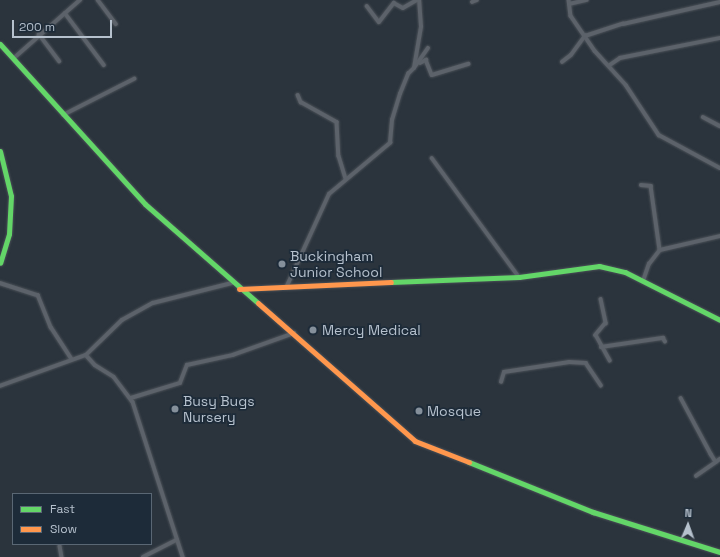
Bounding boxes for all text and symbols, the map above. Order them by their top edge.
scale bar [14,12,114,38]
text: 200 m [19,19,55,35]
place label: Buckingham Junior School [290,248,382,280]
marker: Buckingham Junior School [277,259,287,269]
place label: Mercy Medical [322,322,421,338]
marker: Mercy Medical [307,324,319,336]
place label: Busy Bugs Nursery [183,393,255,426]
place label: Mosque [427,403,481,419]
marker: Busy Bugs Nursery [170,404,180,414]
marker: Mosque [414,406,424,416]
legend [12,493,152,545]
text: Fast [50,501,75,517]
north arrow [668,505,708,545]
text: N [684,506,692,520]
text: Slow [50,521,77,537]

